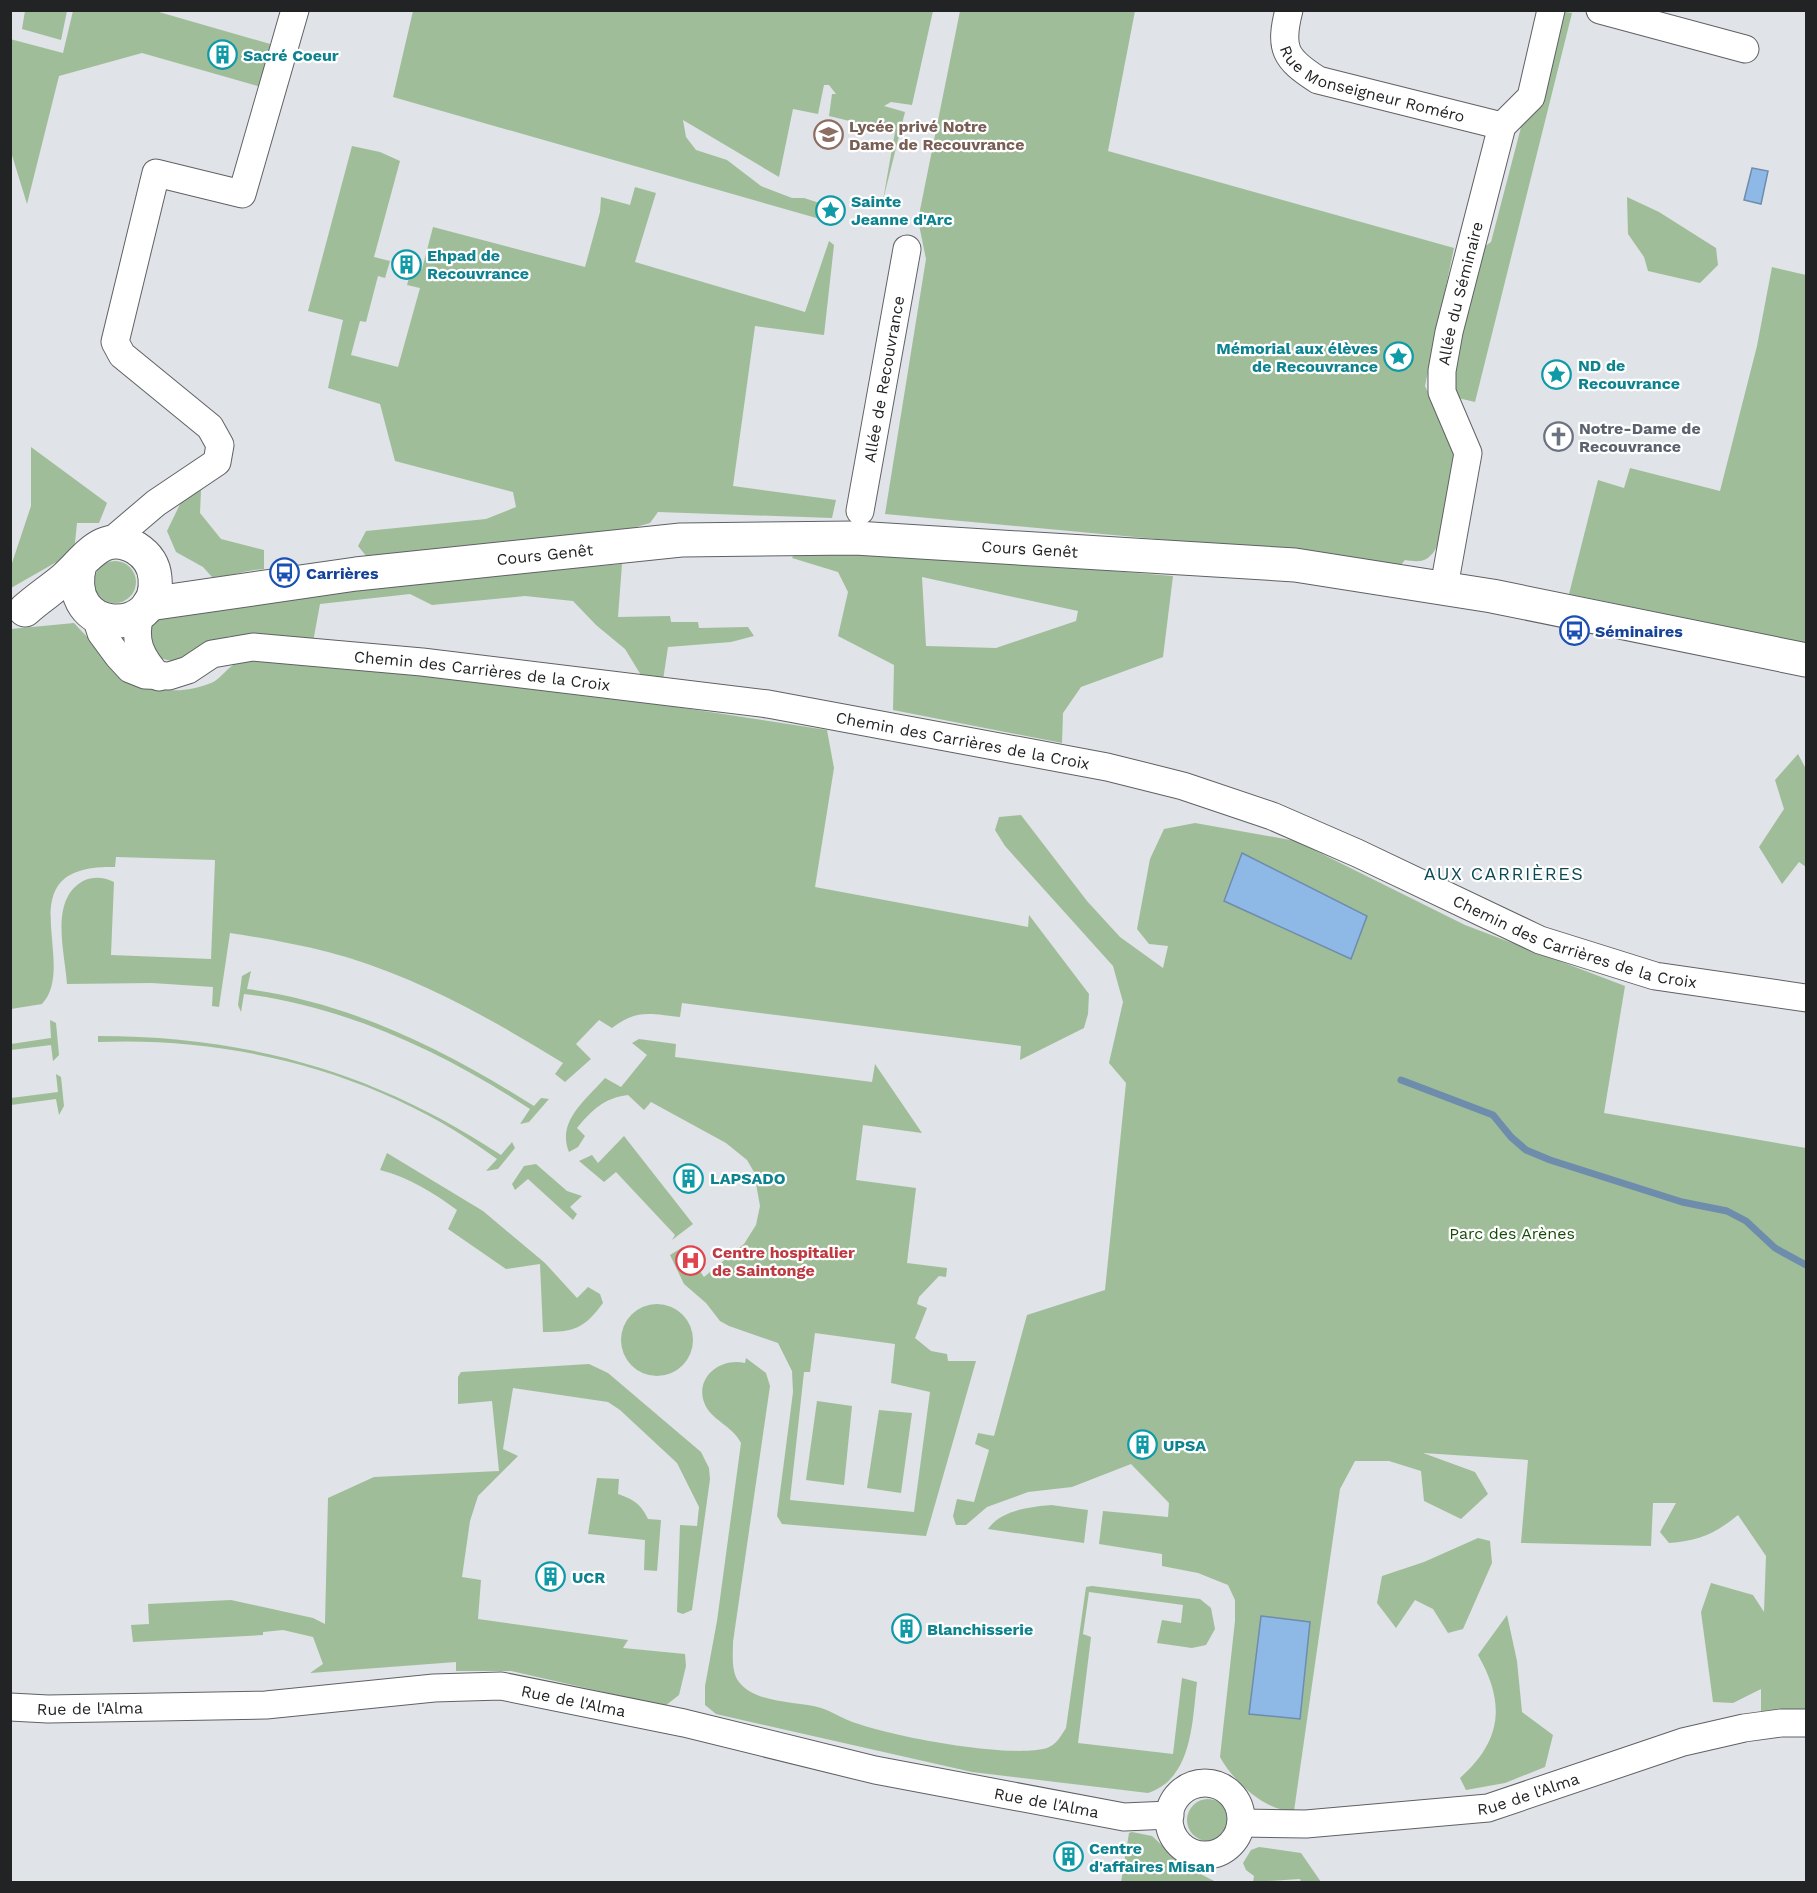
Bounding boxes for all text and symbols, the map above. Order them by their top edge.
building icon: Sacré Coeur [206,39,238,71]
street label: Rue Monseigneur Roméro [1276,42,1467,126]
place label: Sacré Coeur [243,46,339,65]
place label: Lycée privé Notre Dame de Recouvrance [849,117,1024,154]
school or university icon: Lycée privé Notre Dame de Recouvrance [812,119,844,151]
place label: Sainte Jeanne d'Arc [851,192,953,229]
place icon: Sainte Jeanne d'Arc [814,194,846,226]
street label: Allée du Séminaire [1434,220,1487,367]
place label: Ehpad de Recouvrance [427,246,529,283]
building icon: Ehpad de Recouvrance [390,248,422,280]
street label: Allée de Recouvrance [859,294,908,464]
place label: Mémorial aux élèves de Recouvrance [1216,339,1378,376]
place icon: Mémorial aux élèves de Recouvrance [1383,341,1415,373]
place label: ND de Recouvrance [1578,356,1680,393]
place icon: ND de Recouvrance [1541,358,1573,390]
place label: Notre-Dame de Recouvrance [1579,419,1701,456]
church icon: Notre-Dame de Recouvrance [1542,421,1574,453]
street label: Cours Genêt [981,536,1079,561]
street label: Cours Genêt [496,540,594,569]
bus stop icon: Carrières [269,557,301,589]
place label: Carrières [306,564,379,583]
bus stop icon: Séminaires [1558,615,1590,647]
place label: Séminaires [1595,622,1683,641]
street label: Chemin des Carrières de la Croix [353,647,611,694]
street label: Chemin des Carrières de la Croix [834,707,1091,773]
district label: AUX CARRIÈRES [1424,863,1584,884]
street label: Chemin des Carrières de la Croix [1450,891,1698,991]
building icon: LAPSADO [673,1162,705,1194]
place label: LAPSADO [710,1169,786,1188]
park label: Parc des Arènes [1449,1224,1575,1243]
place label: Centre hospitalier de Saintonge [712,1243,855,1280]
hospital icon: Centre hospitalier de Saintonge [675,1245,707,1277]
building icon: UPSA [1126,1429,1158,1461]
place label: UPSA [1163,1436,1206,1455]
building icon: UCR [535,1561,567,1593]
place label: UCR [572,1568,605,1587]
building icon: Blanchisserie [890,1613,922,1645]
place label: Blanchisserie [927,1620,1033,1639]
street label: Rue de l'Alma [520,1681,628,1721]
street label: Rue de l'Alma [36,1698,143,1719]
street label: Rue de l'Alma [1476,1768,1581,1818]
street label: Rue de l'Alma [993,1783,1101,1822]
place label: Centre d'affaires Misan [1089,1839,1215,1876]
building icon: Centre d'affaires Misan [1052,1841,1084,1873]

